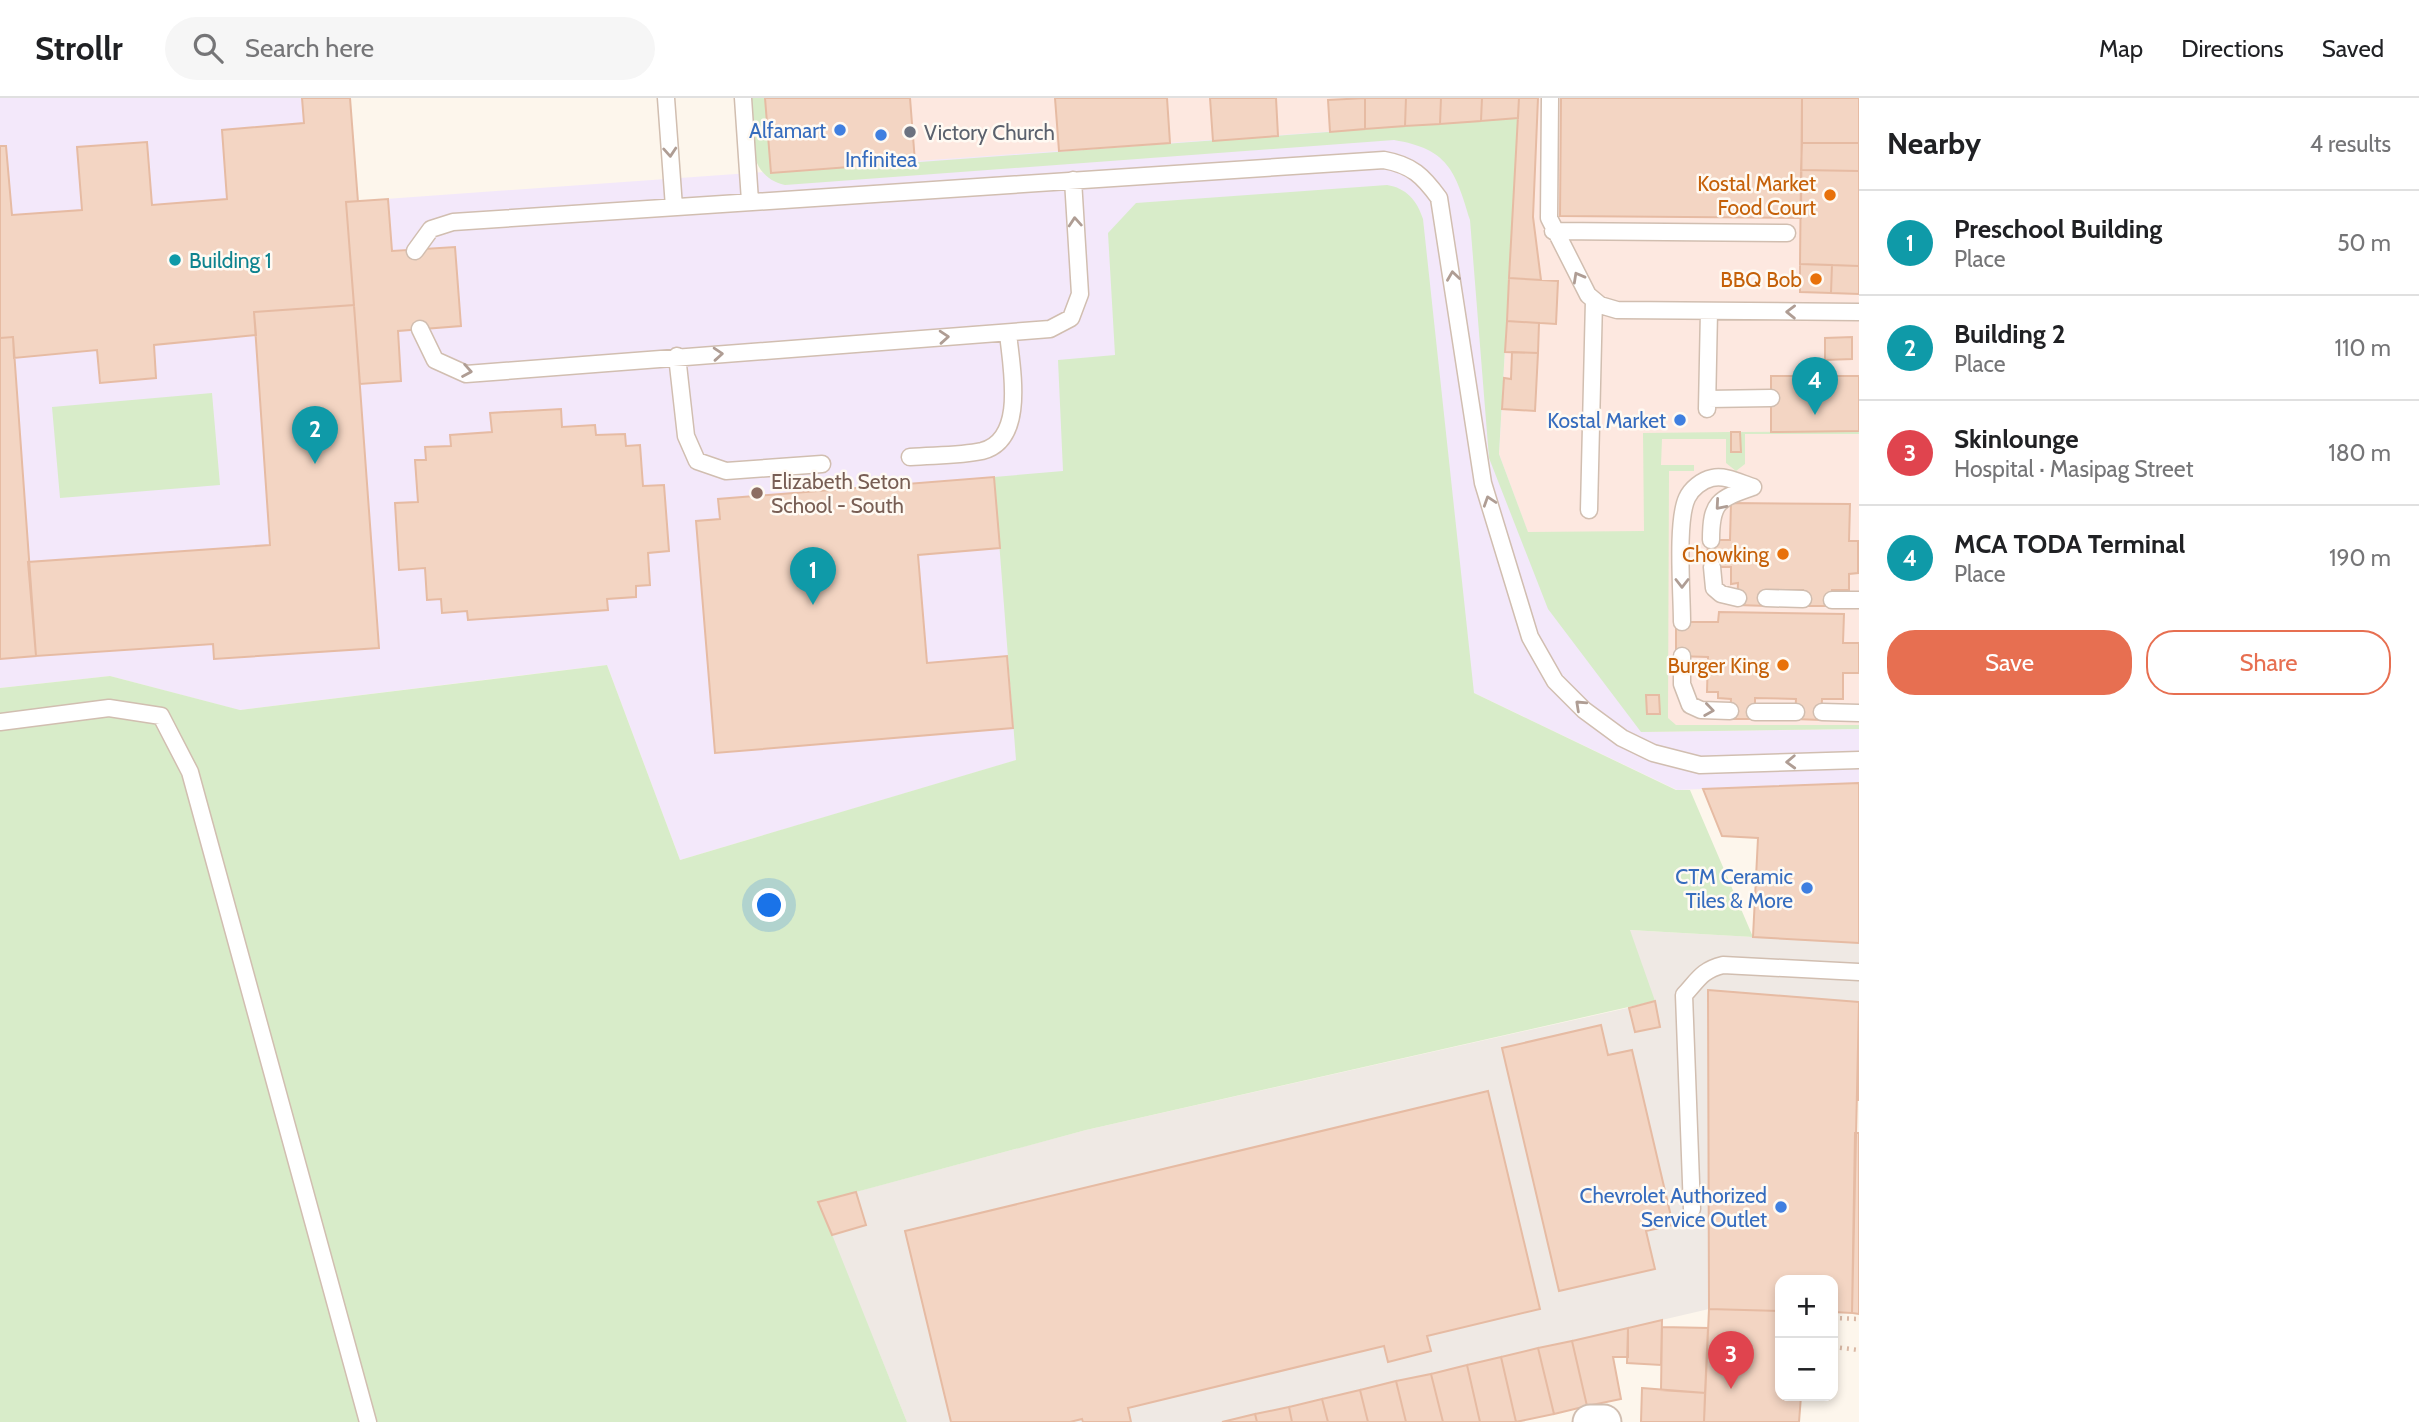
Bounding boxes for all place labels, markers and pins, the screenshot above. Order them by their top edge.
place label: Alfamart [749,118,826,143]
place label: Victory Church [924,120,1055,145]
marker: Alfamart [832,122,848,138]
marker: Victory Church [902,124,918,140]
marker: Infinitea [873,127,889,143]
place label: Infinitea [845,147,917,172]
place label: Kostal Market Food Court [1697,171,1816,220]
marker: Kostal Market Food Court [1822,187,1838,203]
place label: Building 1 [189,248,272,273]
marker: Building 1 [167,252,183,268]
place label: BBQ Bob [1720,267,1802,292]
marker: BBQ Bob [1808,271,1824,287]
pin: 4 [1792,357,1838,415]
pin: 2 [292,406,338,464]
place label: Kostal Market [1547,408,1666,433]
marker: Kostal Market [1672,412,1688,428]
place label: Elizabeth Seton School - South [771,469,911,518]
marker: Elizabeth Seton School - South [749,485,765,501]
place label: Chowking [1682,542,1770,567]
marker: Chowking [1775,546,1791,562]
pin: 1 [790,547,836,605]
place label: Burger King [1667,653,1770,678]
marker: Burger King [1775,657,1791,673]
place label: CTM Ceramic Tiles & More [1675,864,1793,913]
marker: CTM Ceramic Tiles & More [1799,880,1815,896]
place label: Chevrolet Authorized Service Outlet [1580,1183,1767,1232]
marker: Chevrolet Authorized Service Outlet [1773,1199,1789,1215]
pin: 3 [1708,1331,1754,1389]

